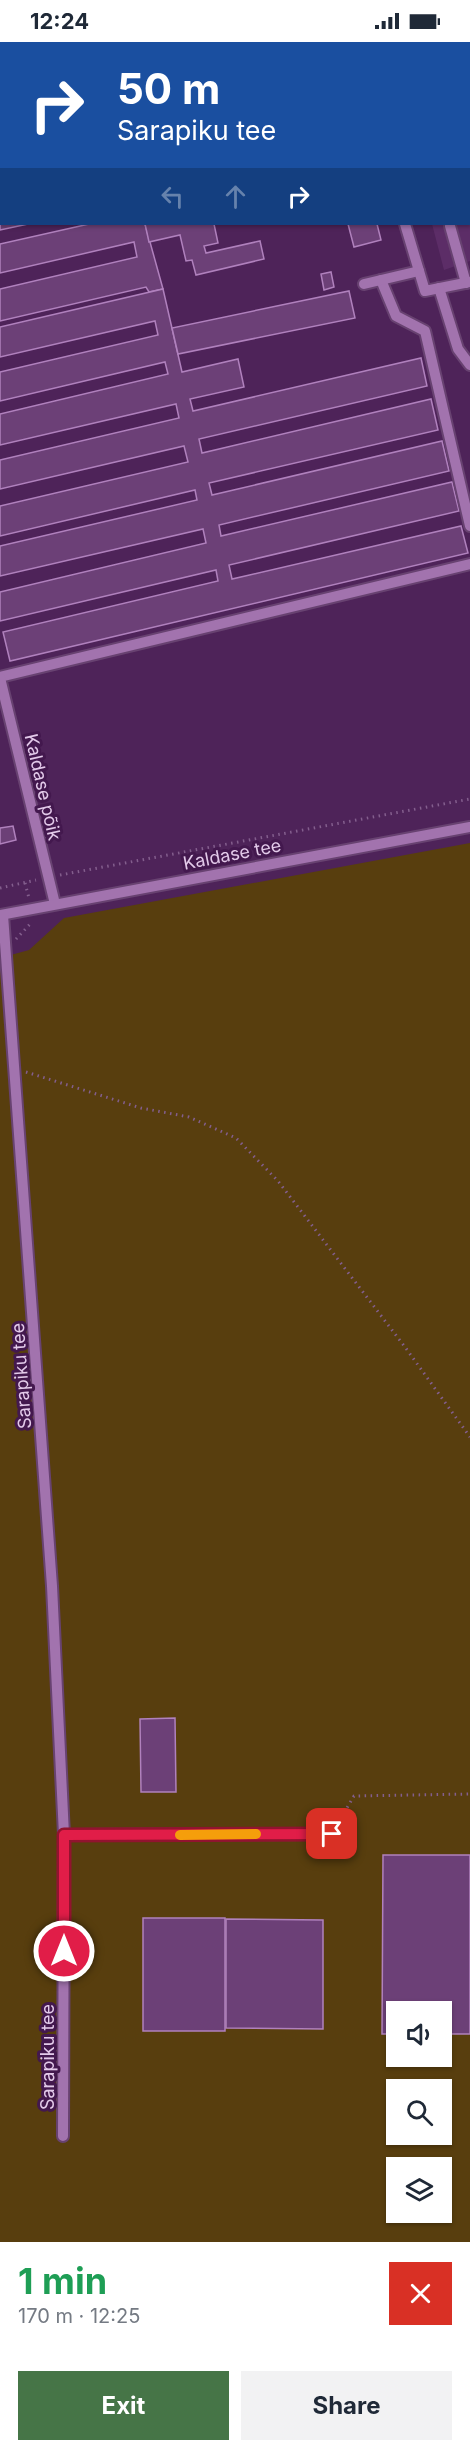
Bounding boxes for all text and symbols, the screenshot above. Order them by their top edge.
text: 12:24 [30,8,89,34]
text: 50 m [117,63,220,114]
icon: right [18,66,96,144]
text: Sarapiku tee [117,114,276,147]
icon: left [156,180,189,213]
icon: ahead [219,180,252,213]
icon: right [282,180,315,213]
street label: Kaldase põik [21,732,65,842]
street label: Kaldase tee [181,834,283,874]
street label: Sarapiku tee [7,1322,35,1430]
pin [306,1808,357,1859]
icon: arrive [315,1817,348,1850]
position arrow [32,1919,96,1983]
map controls [386,2001,452,2223]
button: sound [386,2001,452,2067]
street label: Sarapiku tee [37,2004,58,2110]
button: search [386,2079,452,2145]
button: layers [386,2157,452,2223]
text: 1 min [18,2259,107,2303]
button: close [389,2262,452,2325]
text: 170 m · 12:25 [18,2304,140,2328]
button: Exit [18,2371,229,2440]
button: Share [241,2371,452,2440]

